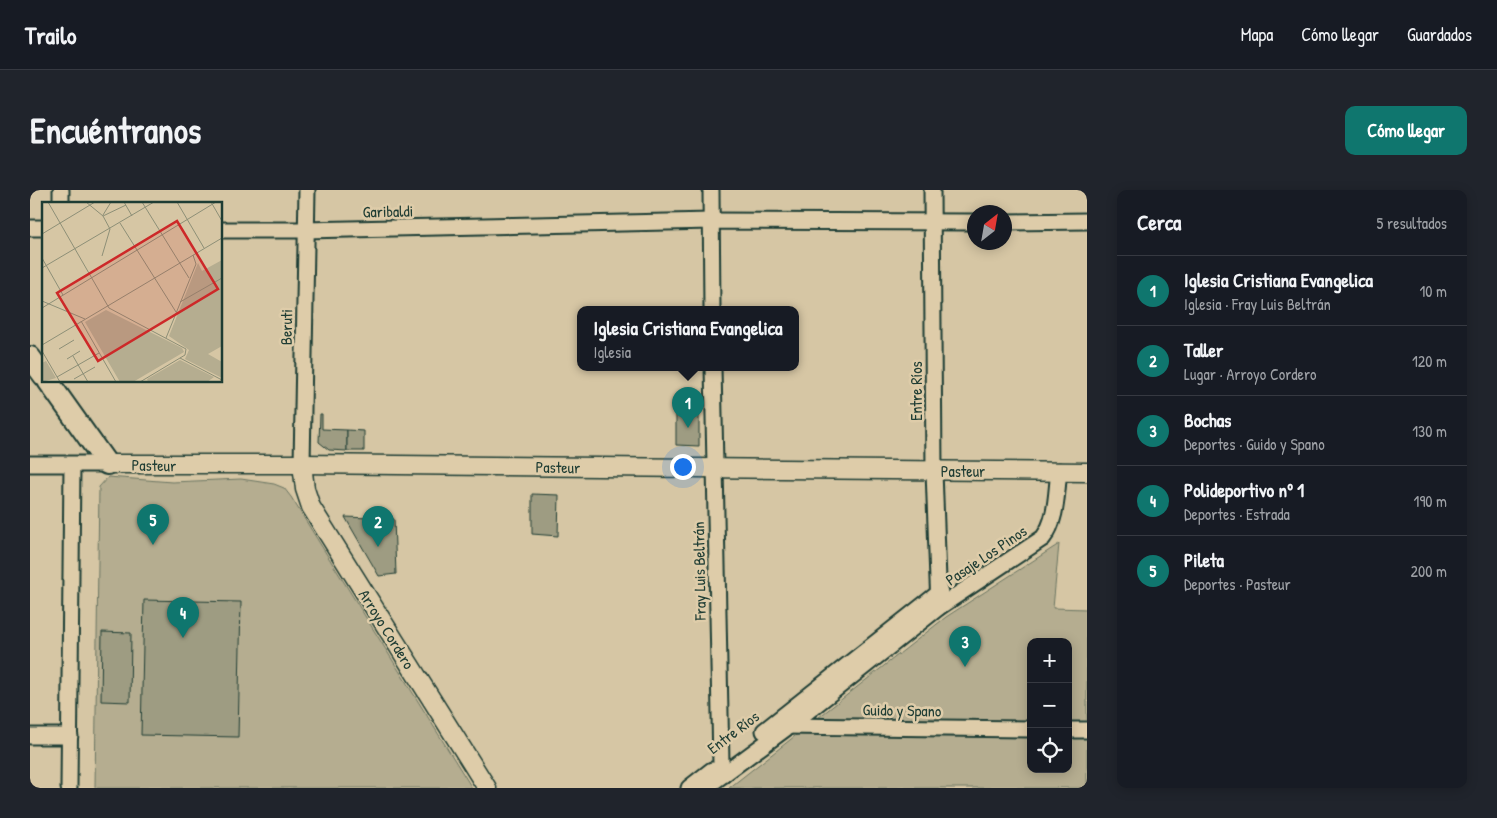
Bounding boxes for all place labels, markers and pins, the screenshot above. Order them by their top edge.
pin: 1 [672,387,704,428]
pin: 5 [137,504,169,545]
pin: 2 [362,506,394,547]
pin: 4 [167,597,199,638]
pin: 3 [949,626,981,667]

